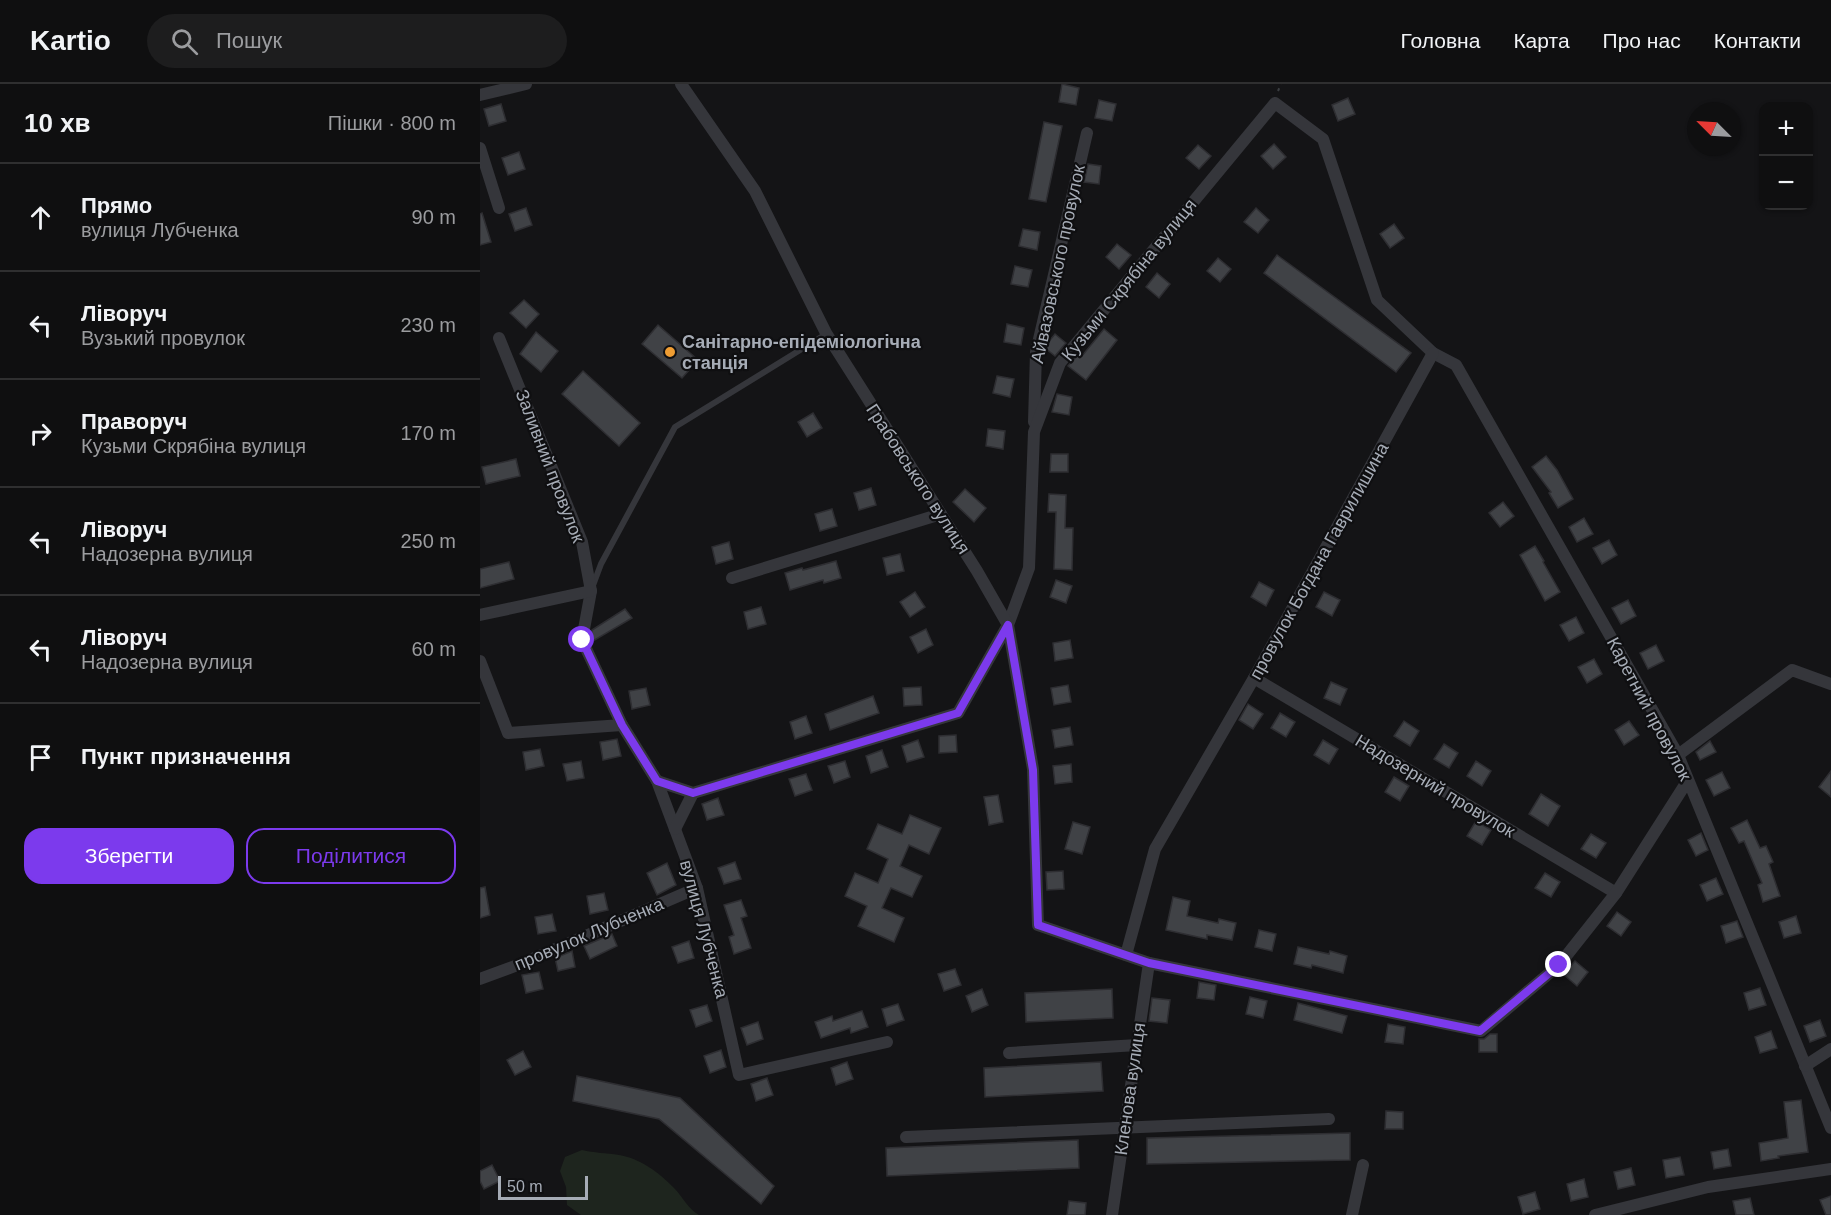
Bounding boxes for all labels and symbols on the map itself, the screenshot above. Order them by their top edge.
north arrow [1687,102,1741,156]
street label: Айвазовського провулок [1027,163,1089,365]
street label: Кузьми Скрябіна вулиця [1057,195,1201,365]
place label: Санітарно-епідеміологічна станція [682,332,922,373]
marker: Санітарно-епідеміологічна станція [663,345,677,359]
street label: Заливний провулок [512,387,588,545]
street label: Грабовського вулиця [862,400,974,558]
street label: провулок Богдана Гаврилишина [1245,438,1393,683]
route start [568,626,594,652]
street label: Каретний провулок [1603,634,1695,784]
street label: Надозерний провулок [1352,730,1519,842]
street label: вулиця Лубченка [676,858,732,1001]
street label: провулок Лубченка [512,893,667,974]
route end [1545,951,1571,977]
street label: Кленова вулиця [1111,1021,1149,1157]
scale bar [498,1173,588,1200]

